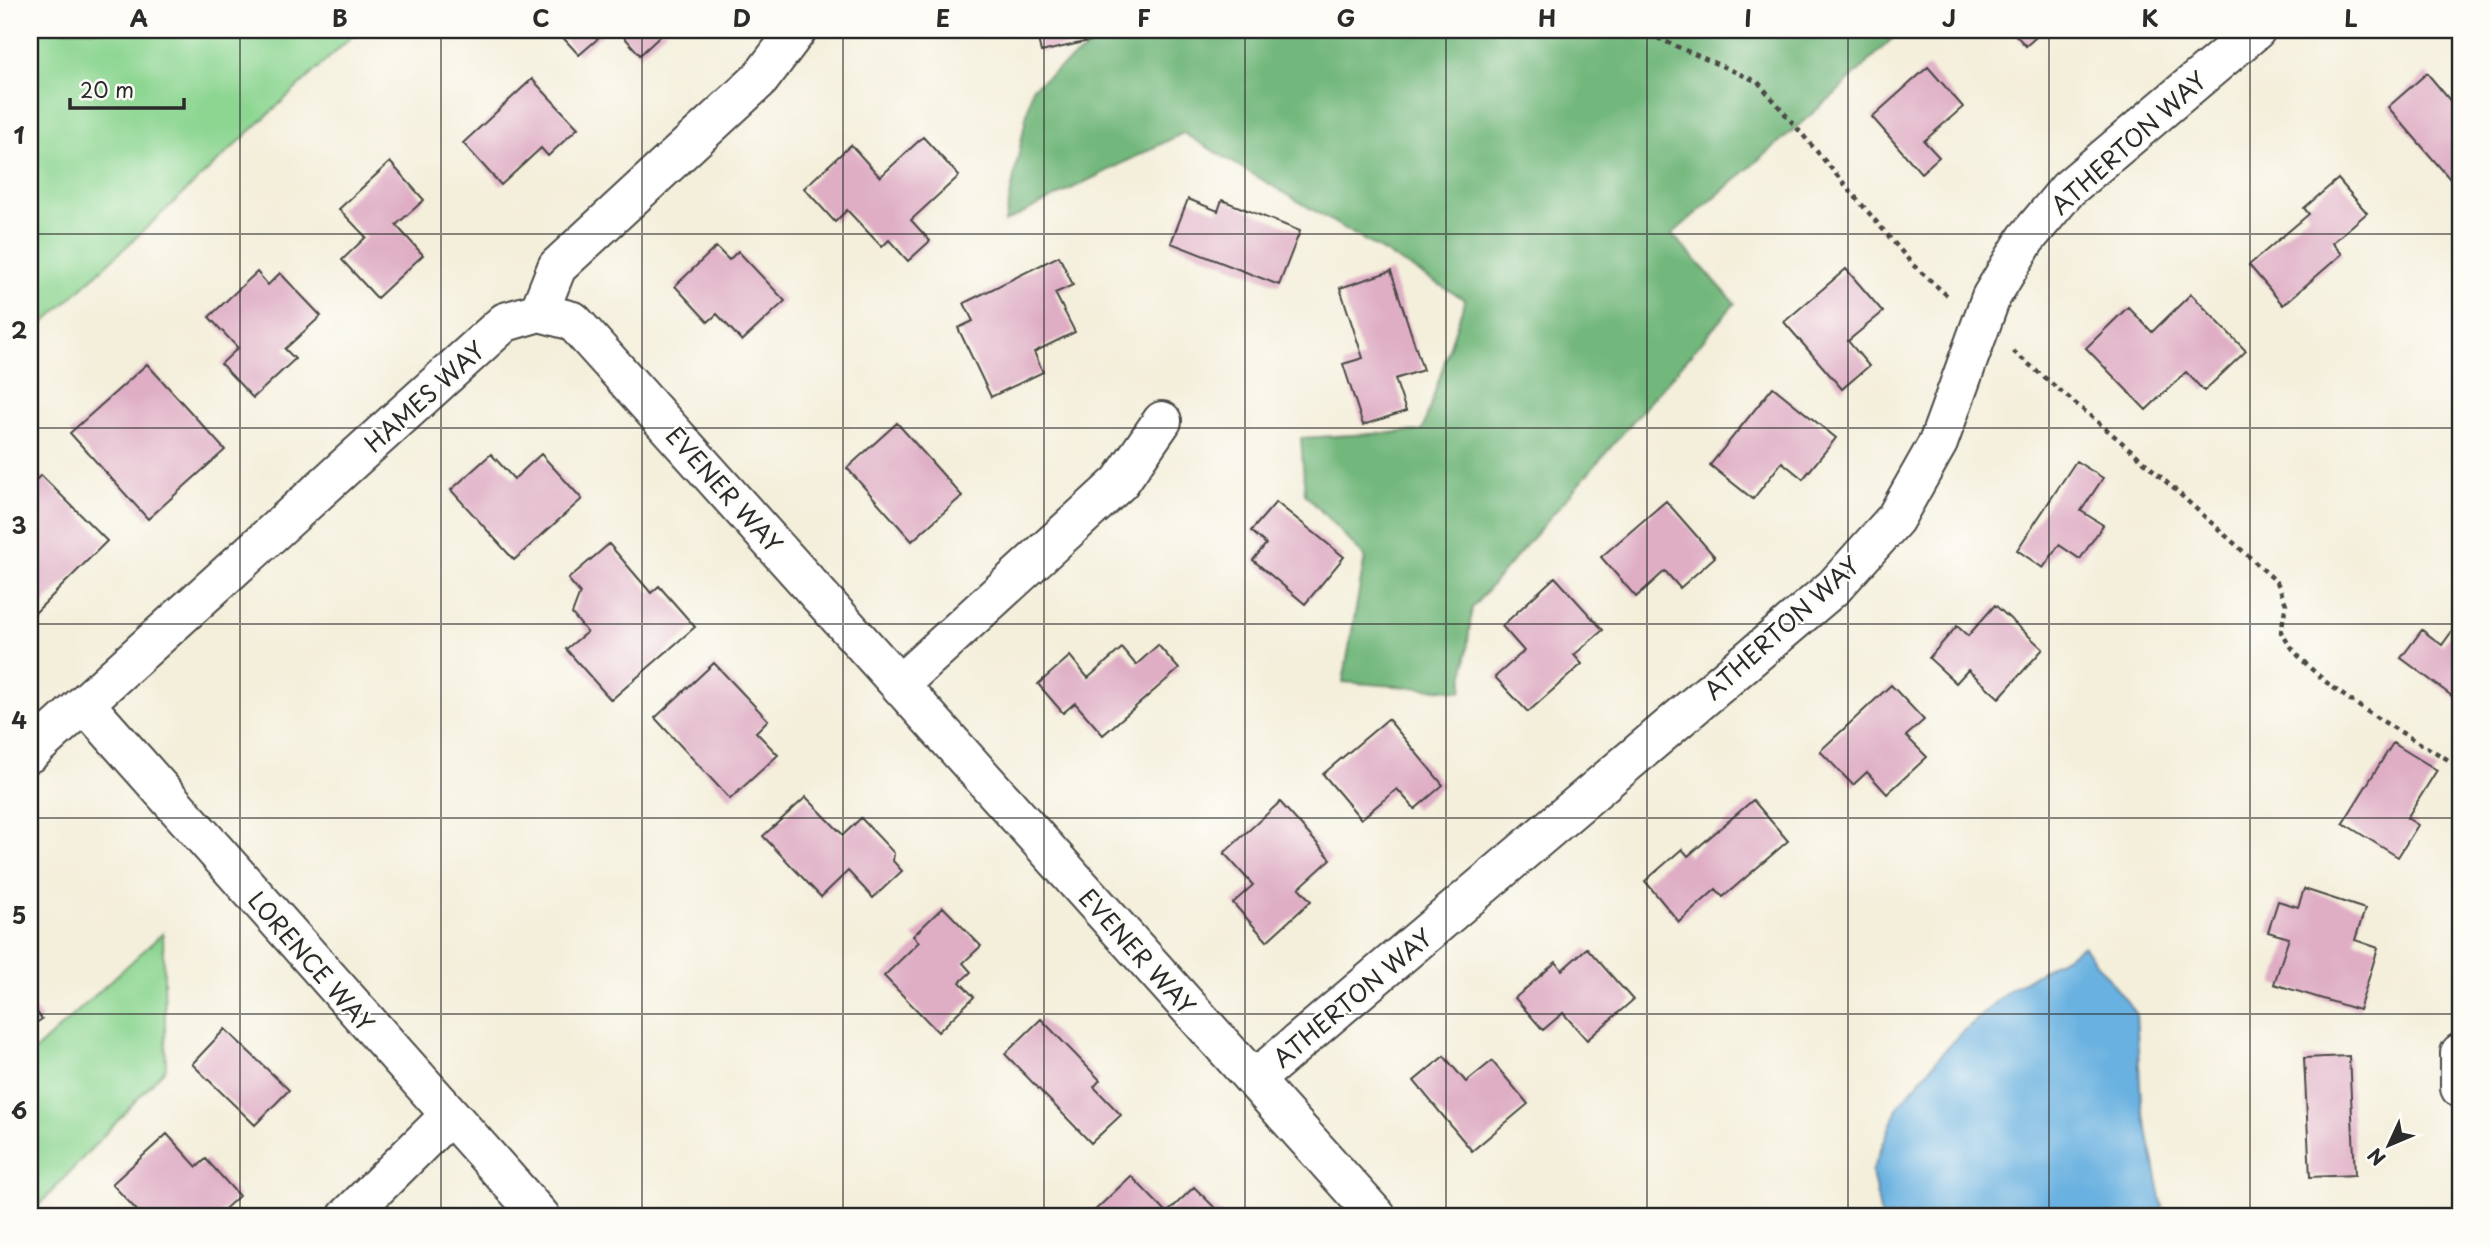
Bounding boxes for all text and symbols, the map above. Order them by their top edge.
text: A [130,0,148,35]
text: B [332,0,348,35]
text: C [532,0,550,35]
text: D [733,0,751,35]
text: E [936,0,950,35]
text: F [1137,0,1151,35]
text: G [1337,0,1355,35]
text: H [1538,0,1556,35]
text: I [1744,0,1752,35]
text: J [1942,0,1956,35]
text: K [2142,0,2159,35]
text: L [2344,0,2358,35]
street label: ATHERTON WAY [2042,62,2214,222]
scale bar [70,66,184,110]
text: 20 m [80,73,134,105]
text: 1 [14,117,25,152]
text: 2 [11,312,27,347]
street label: HAMES WAY [356,332,492,460]
street label: EVENER WAY [658,418,792,560]
text: 3 [11,507,27,542]
street label: ATHERTON WAY [1695,547,1867,707]
text: 4 [11,702,27,737]
street label: EVENER WAY [1071,880,1205,1022]
street label: LORENCE WAY [240,883,384,1039]
text: 5 [12,897,26,932]
street label: ATHERTON WAY [1264,919,1440,1075]
text: 6 [11,1092,27,1127]
north arrow [2354,1110,2424,1180]
text: N [2361,1142,2391,1173]

